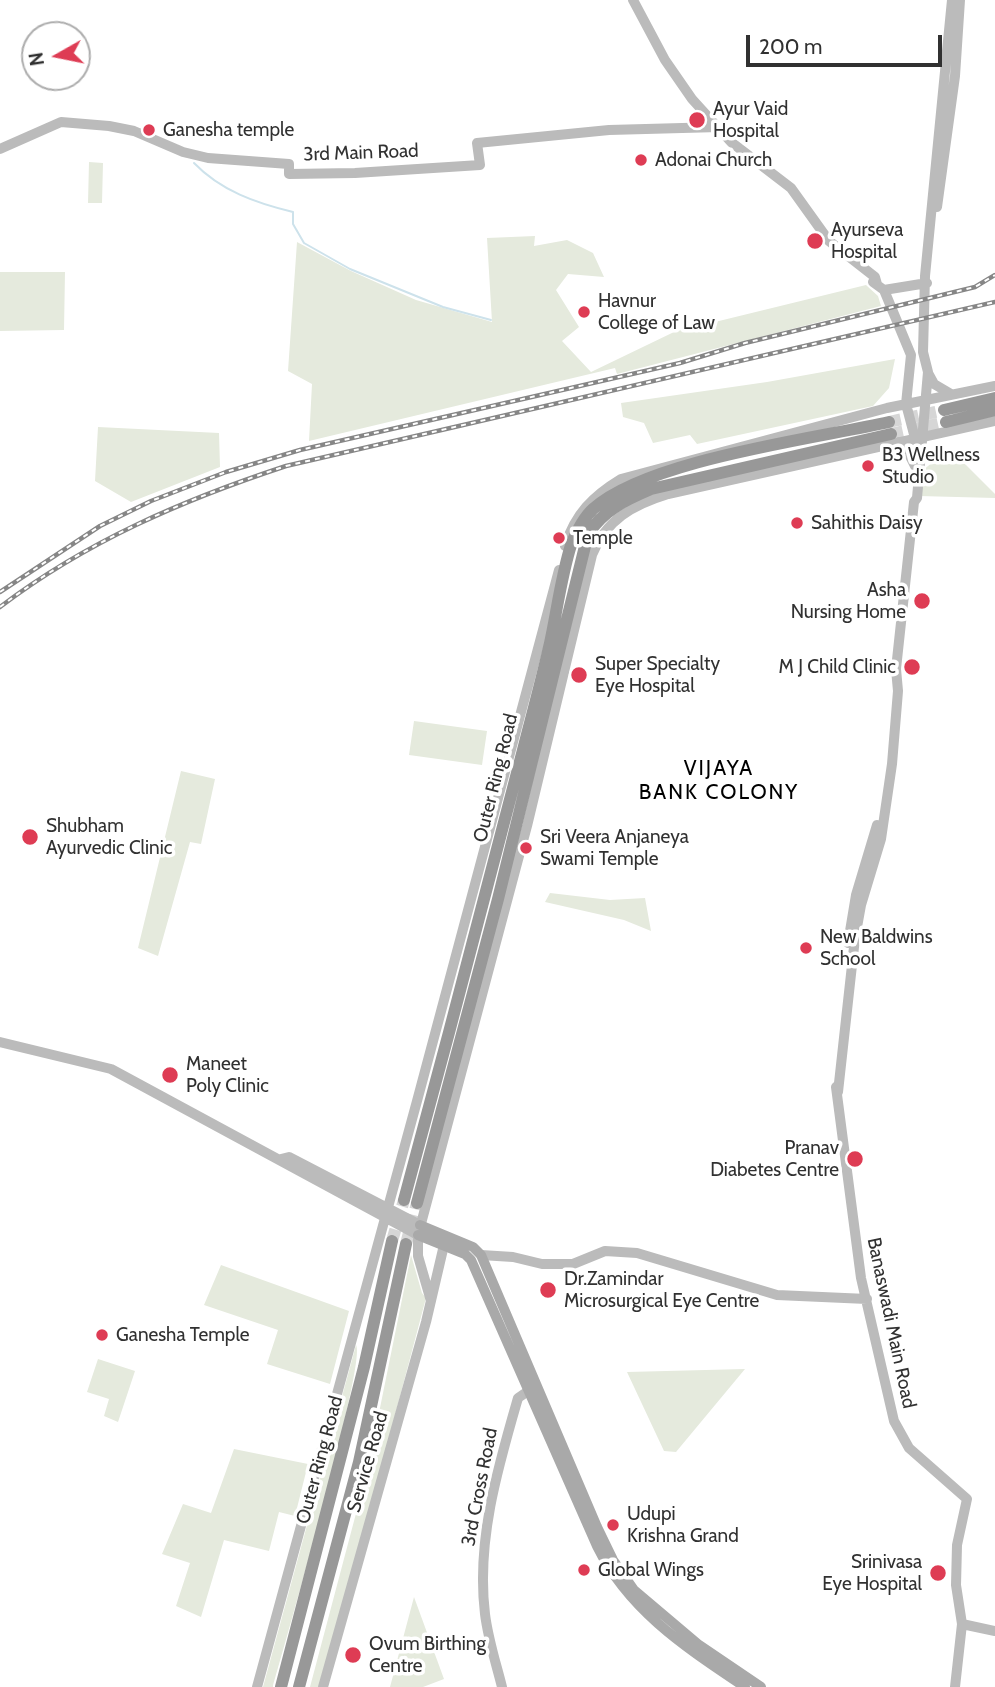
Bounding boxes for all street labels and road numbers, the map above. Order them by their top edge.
street label: 3rd Main Road [303,140,419,166]
street label: Outer Ring Road [469,711,523,845]
street label: Banaswadi Main Road [862,1235,920,1411]
street label: Outer Ring Road [292,1393,348,1527]
street label: Service Road [343,1409,393,1515]
street label: 3rd Cross Road [457,1426,503,1548]

